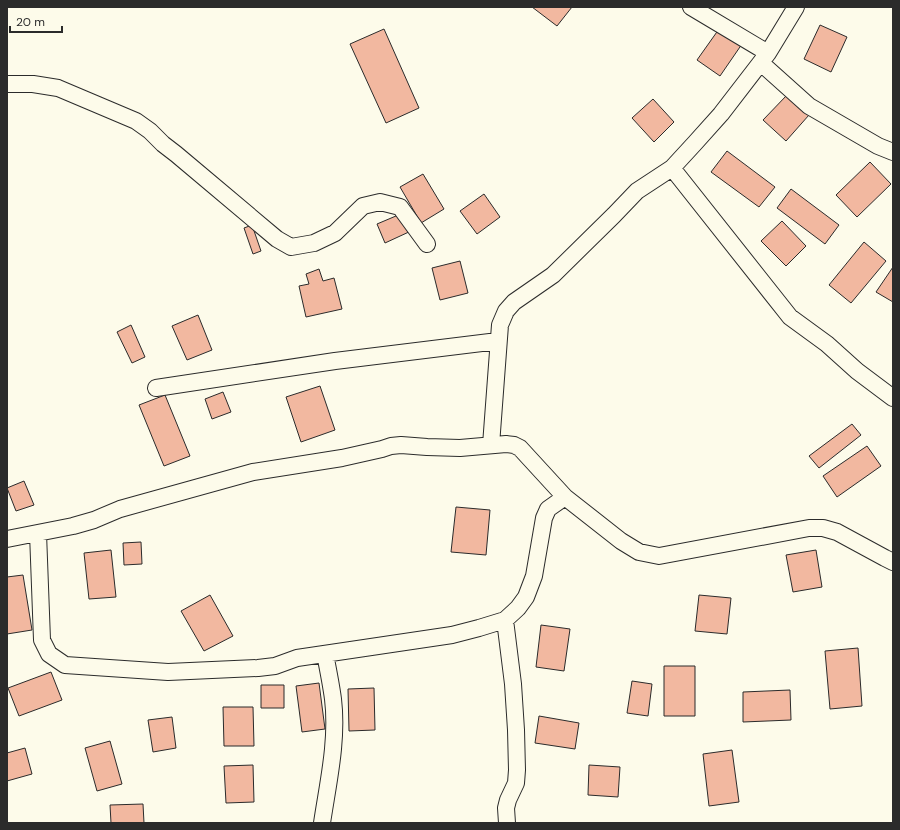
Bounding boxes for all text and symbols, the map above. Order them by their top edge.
scale bar [10,8,62,34]
text: 20 m [16,14,45,30]

